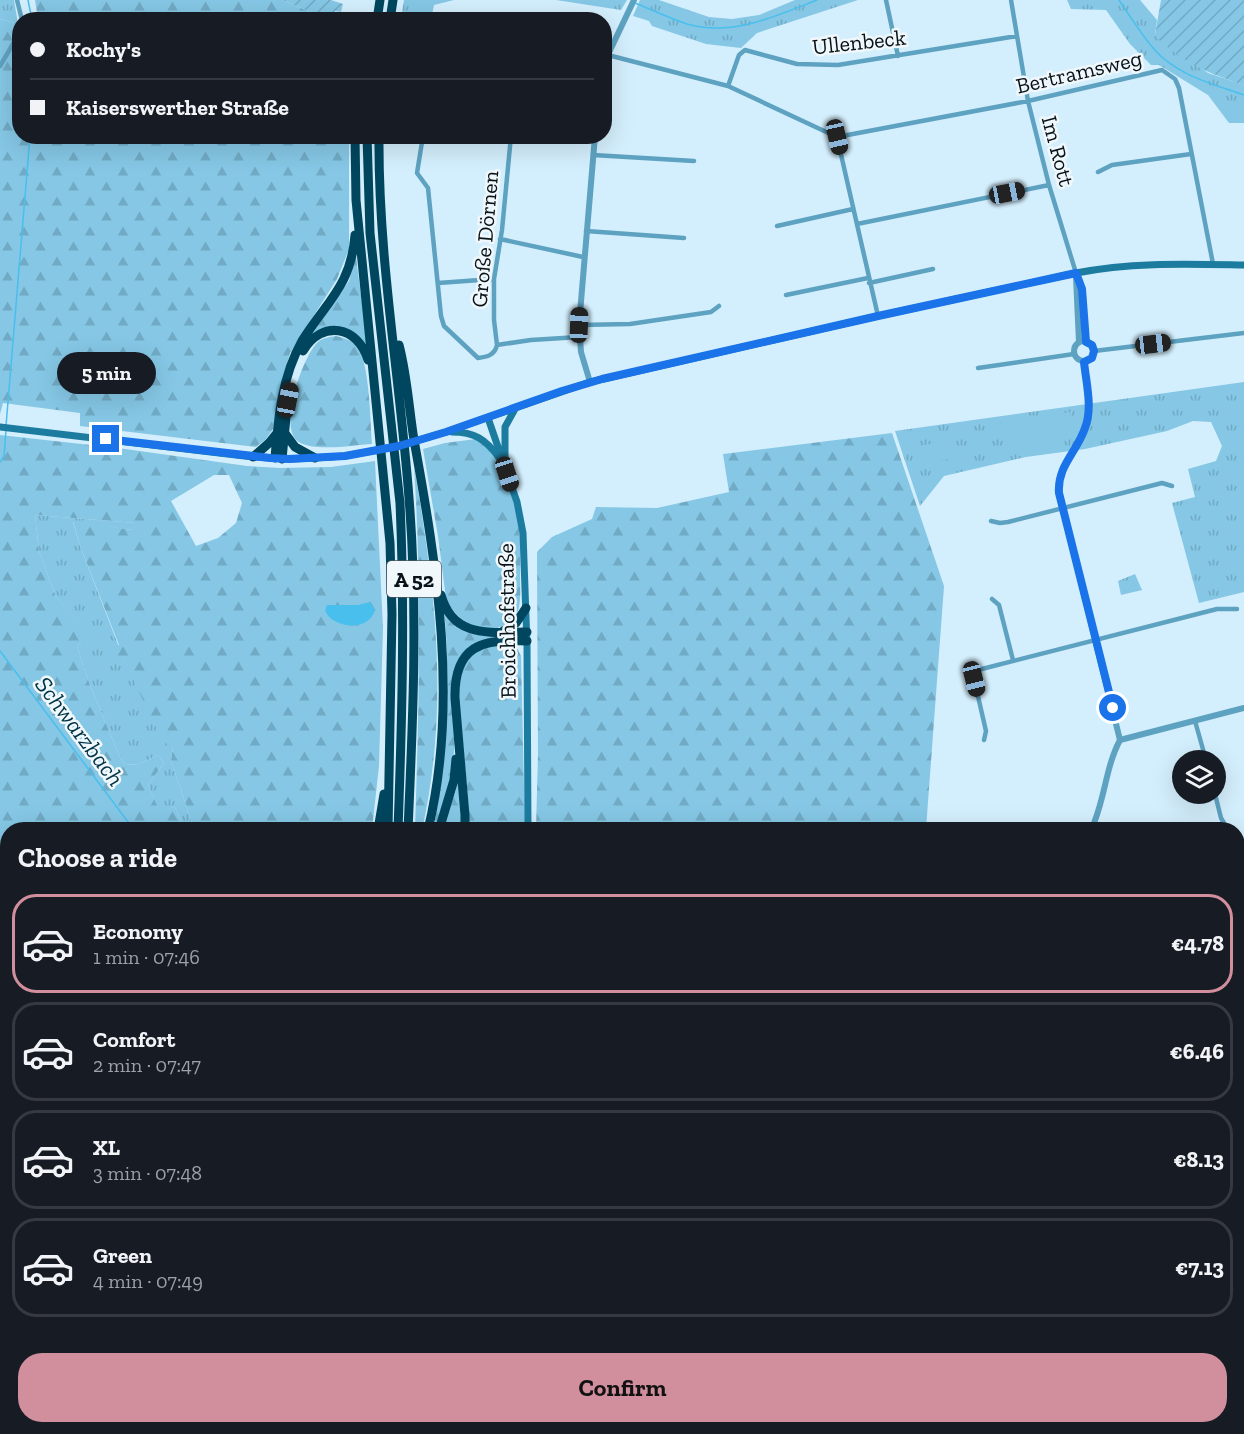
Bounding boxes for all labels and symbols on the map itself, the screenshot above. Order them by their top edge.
street label: Ullenbeck [811,24,908,60]
street label: Bertramsweg [1013,44,1145,100]
street label: Im Rott [1036,113,1081,190]
car [824,117,850,157]
street label: Große Dörnen [466,169,504,308]
car [988,181,1026,205]
car [569,307,589,343]
car [1134,333,1172,355]
callout: 5 min [57,352,156,394]
car [276,381,300,419]
route end [92,425,119,452]
car [493,454,521,494]
street label: Broichhofstraße [492,543,522,699]
road number: A 52 [387,561,441,597]
car [961,659,987,699]
water label: Schwarzbach [29,670,131,792]
route start [1099,694,1126,721]

